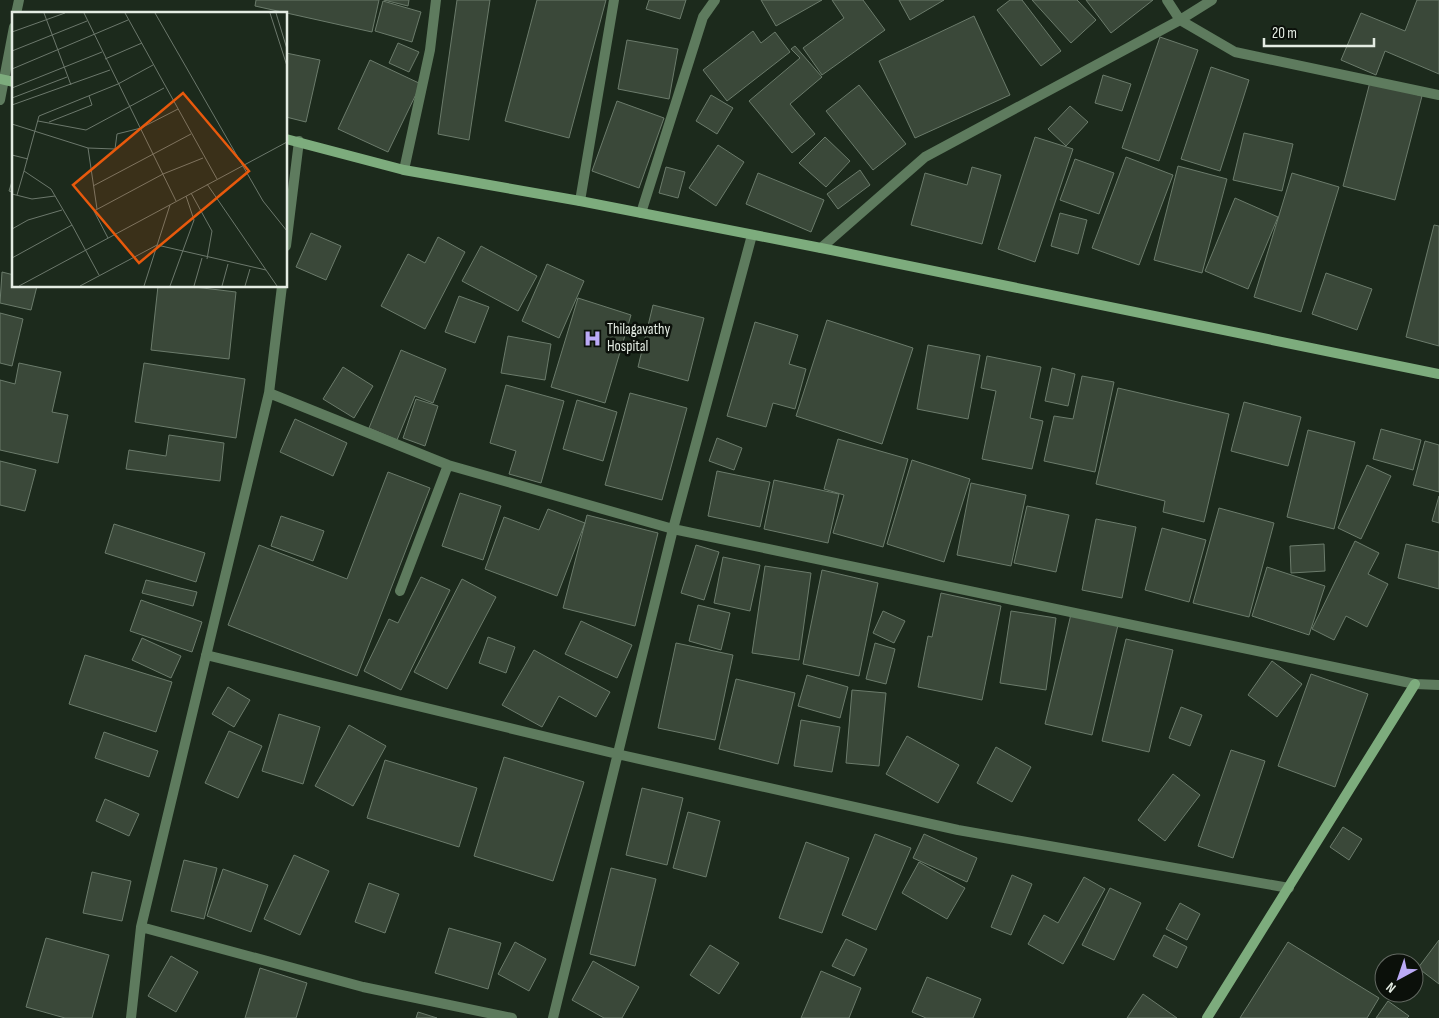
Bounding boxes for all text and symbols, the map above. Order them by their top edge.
inset map [12,12,288,288]
scale bar [1264,15,1374,47]
text: 20 m [1272,24,1297,43]
place label: Thilagavathy Hospital [607,320,670,356]
hospital icon: Thilagavathy Hospital [583,328,603,348]
north arrow [1374,953,1424,1003]
text: N [1383,979,1399,996]

